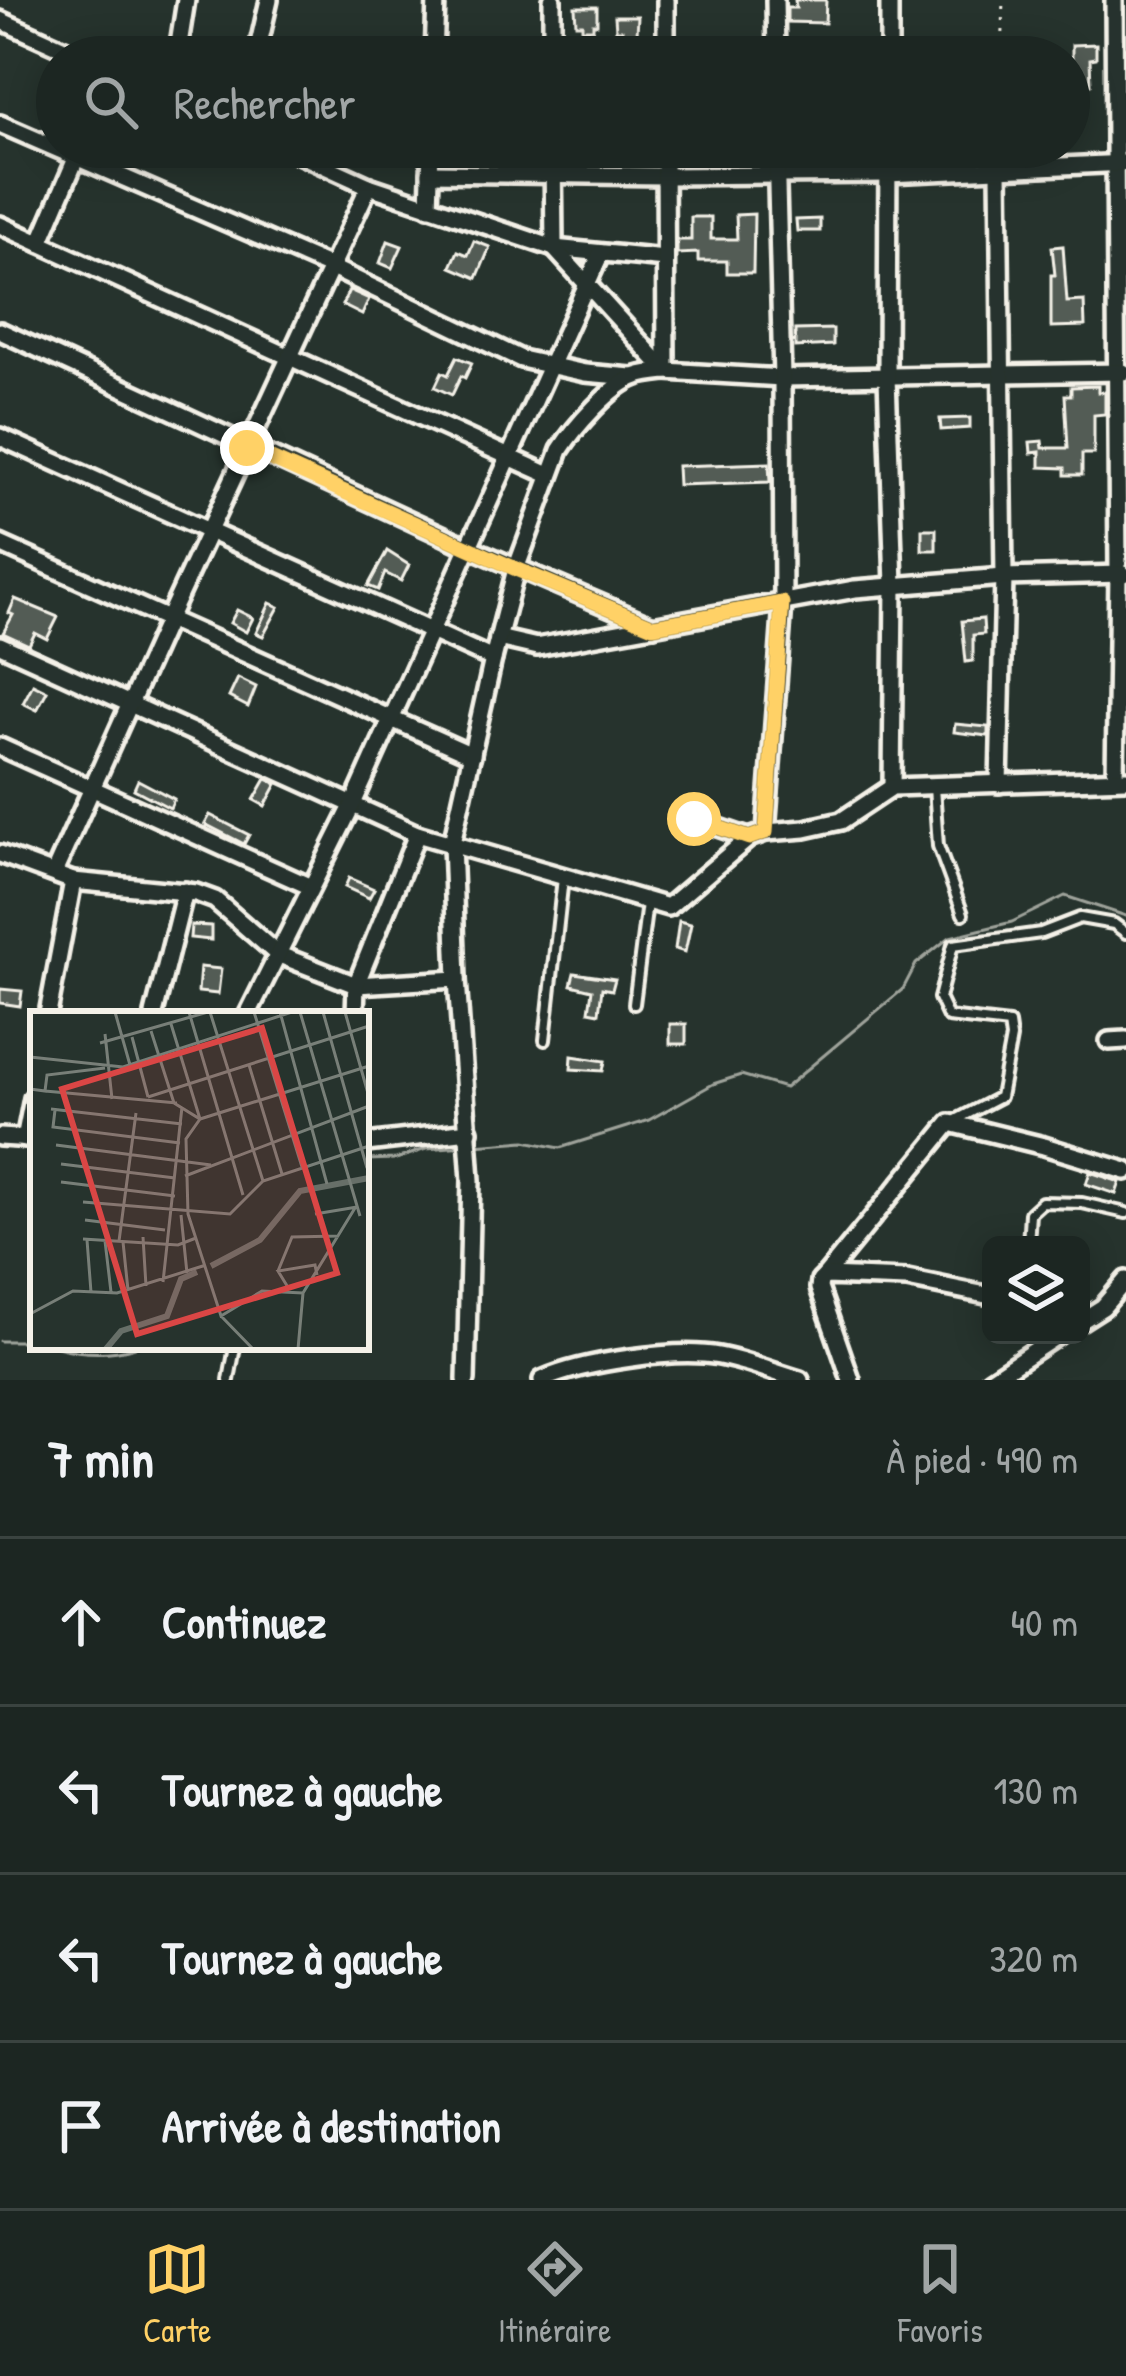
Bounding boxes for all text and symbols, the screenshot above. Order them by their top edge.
search box [36,36,1090,168]
icon: search [78,69,144,135]
text: Rechercher [174,72,356,133]
route end [220,421,274,475]
route start [667,792,721,846]
inset map [30,1011,369,1350]
map controls [982,1236,1090,1344]
button: layers [982,1236,1090,1344]
text: 7 min [48,1424,154,1493]
text: À pied · 490 m [886,1432,1078,1485]
icon: ahead [48,1589,114,1655]
text: Continuez [162,1591,326,1652]
text: 40 m [1010,1595,1078,1648]
icon: left [48,1757,114,1823]
text: Tournez à gauche [162,1759,442,1820]
text: 130 m [993,1763,1078,1816]
icon: left [48,1925,114,1991]
text: Tournez à gauche [162,1927,442,1988]
text: 320 m [989,1931,1078,1984]
icon: arrive [48,2093,114,2159]
text: Arrivée à destination [162,2095,501,2156]
tab: Carte [143,2236,212,2352]
tab: Itinéraire [498,2236,612,2352]
tab: Favoris [898,2236,983,2352]

